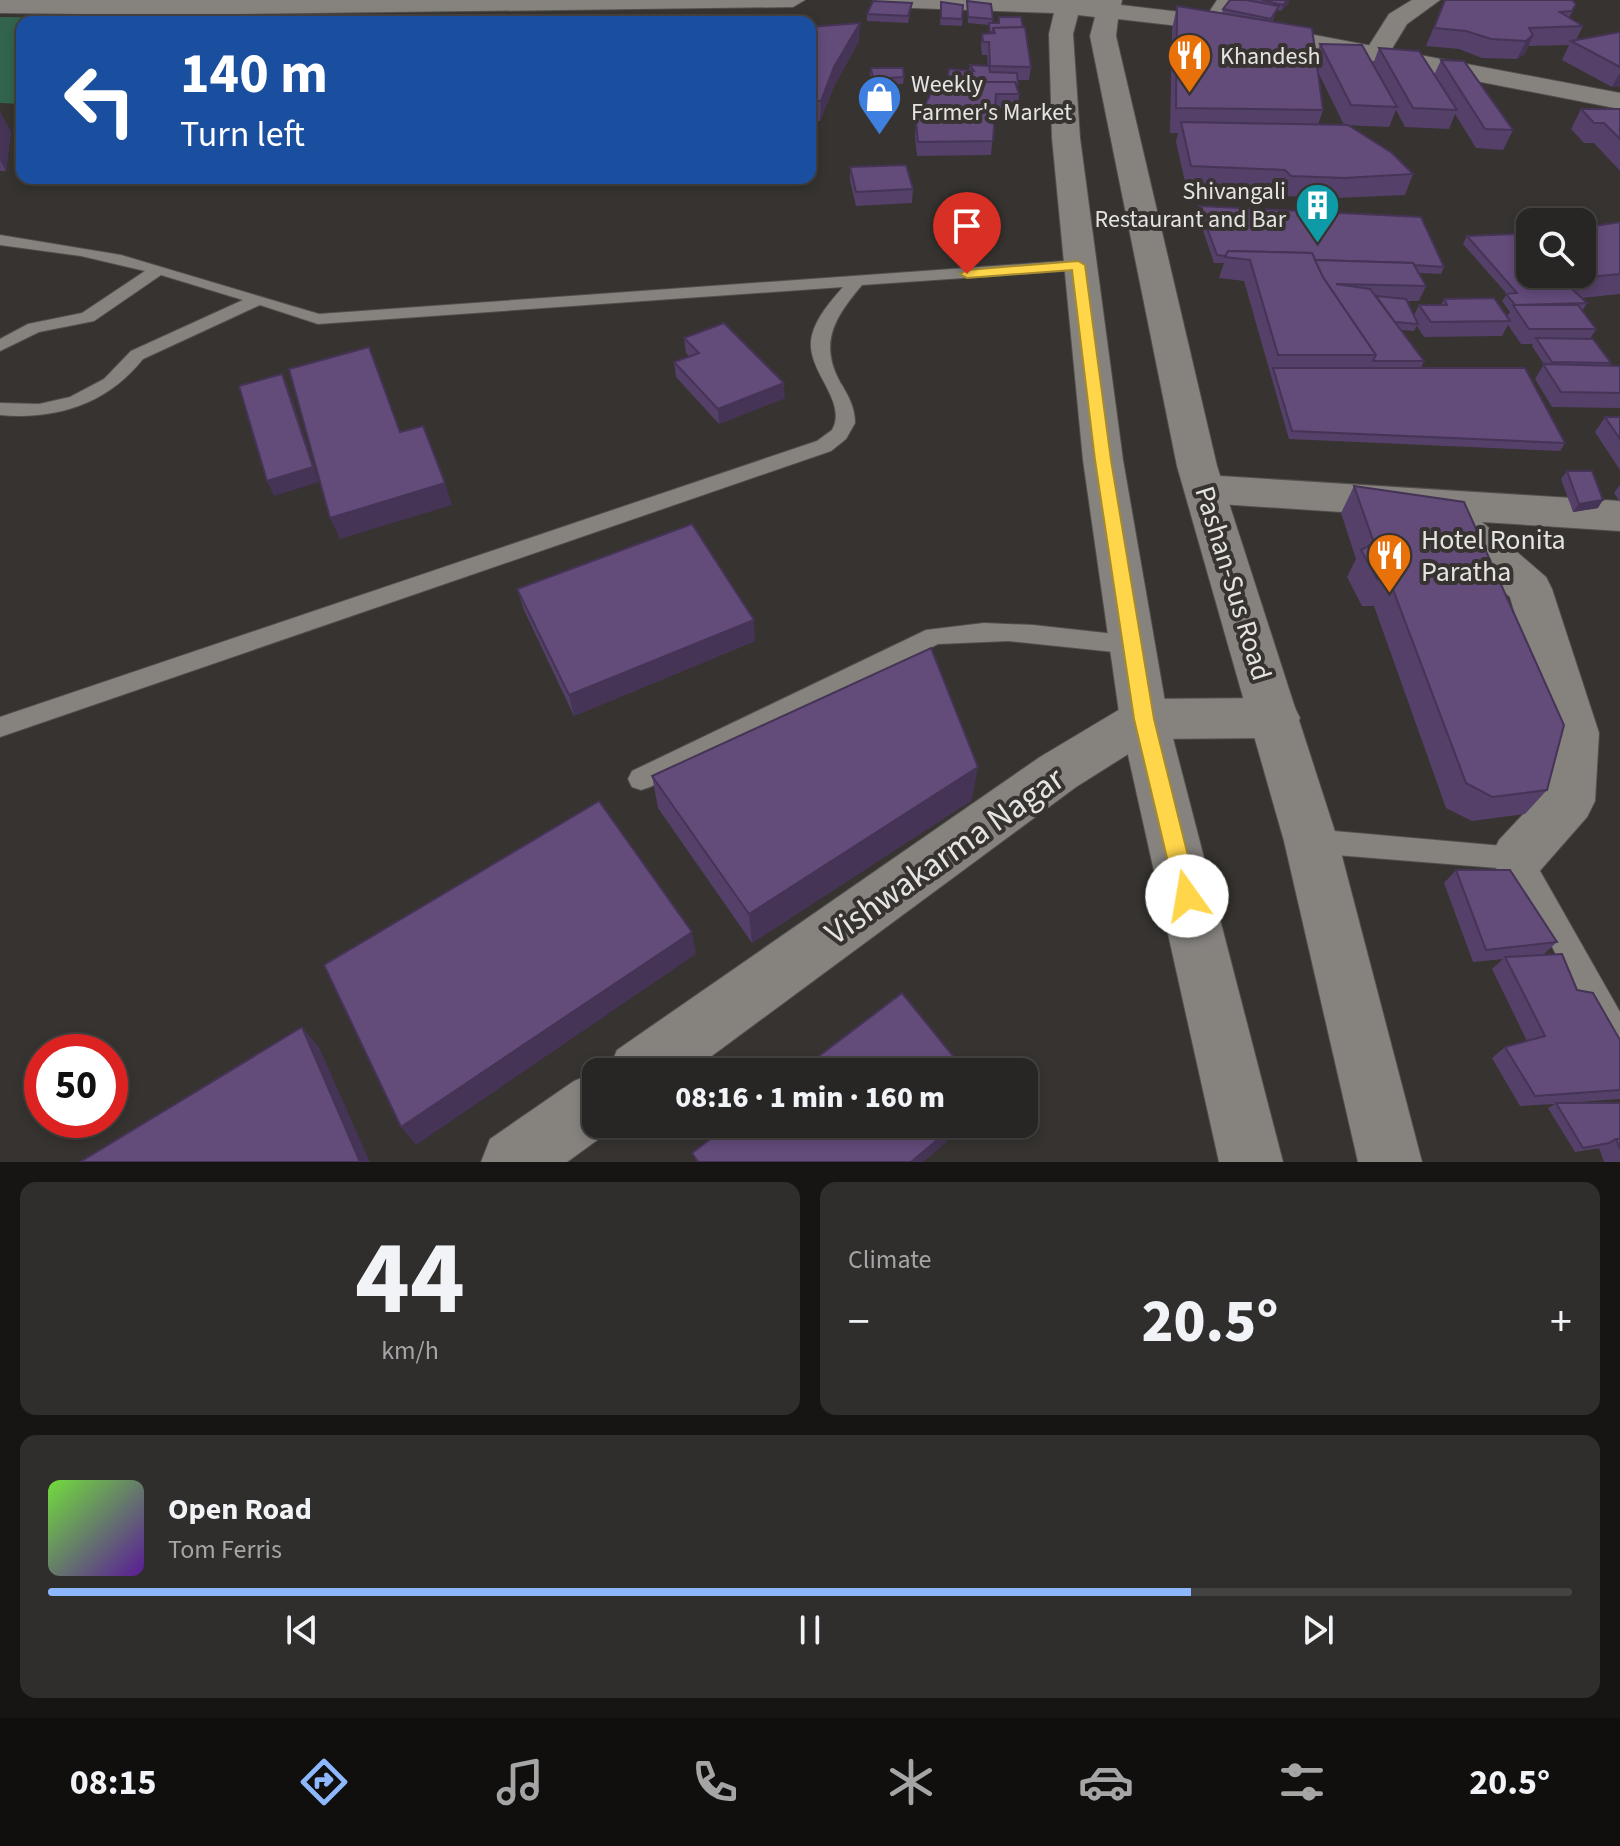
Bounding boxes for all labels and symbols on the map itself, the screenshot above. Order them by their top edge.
restaurant icon: Khandesh [1165,32,1213,95]
place label: Khandesh [1220,39,1321,74]
place label: Weekly Farmer's Market [911,67,1072,130]
shop icon: Weekly Farmer's Market [856,74,904,137]
place label: Shivangali Restaurant and Bar [1095,174,1287,237]
building icon: Shivangali Restaurant and Bar [1293,181,1341,244]
pin [933,192,1001,274]
street label: Pashan-Sus Road [1185,481,1282,685]
place label: Hotel Ronita Paratha [1421,520,1566,592]
restaurant icon: Hotel Ronita Paratha [1366,531,1414,594]
street label: Vishwakarma Nagar [815,755,1075,957]
position arrow [1145,854,1229,938]
speed limit sign: 50 [24,1034,128,1138]

